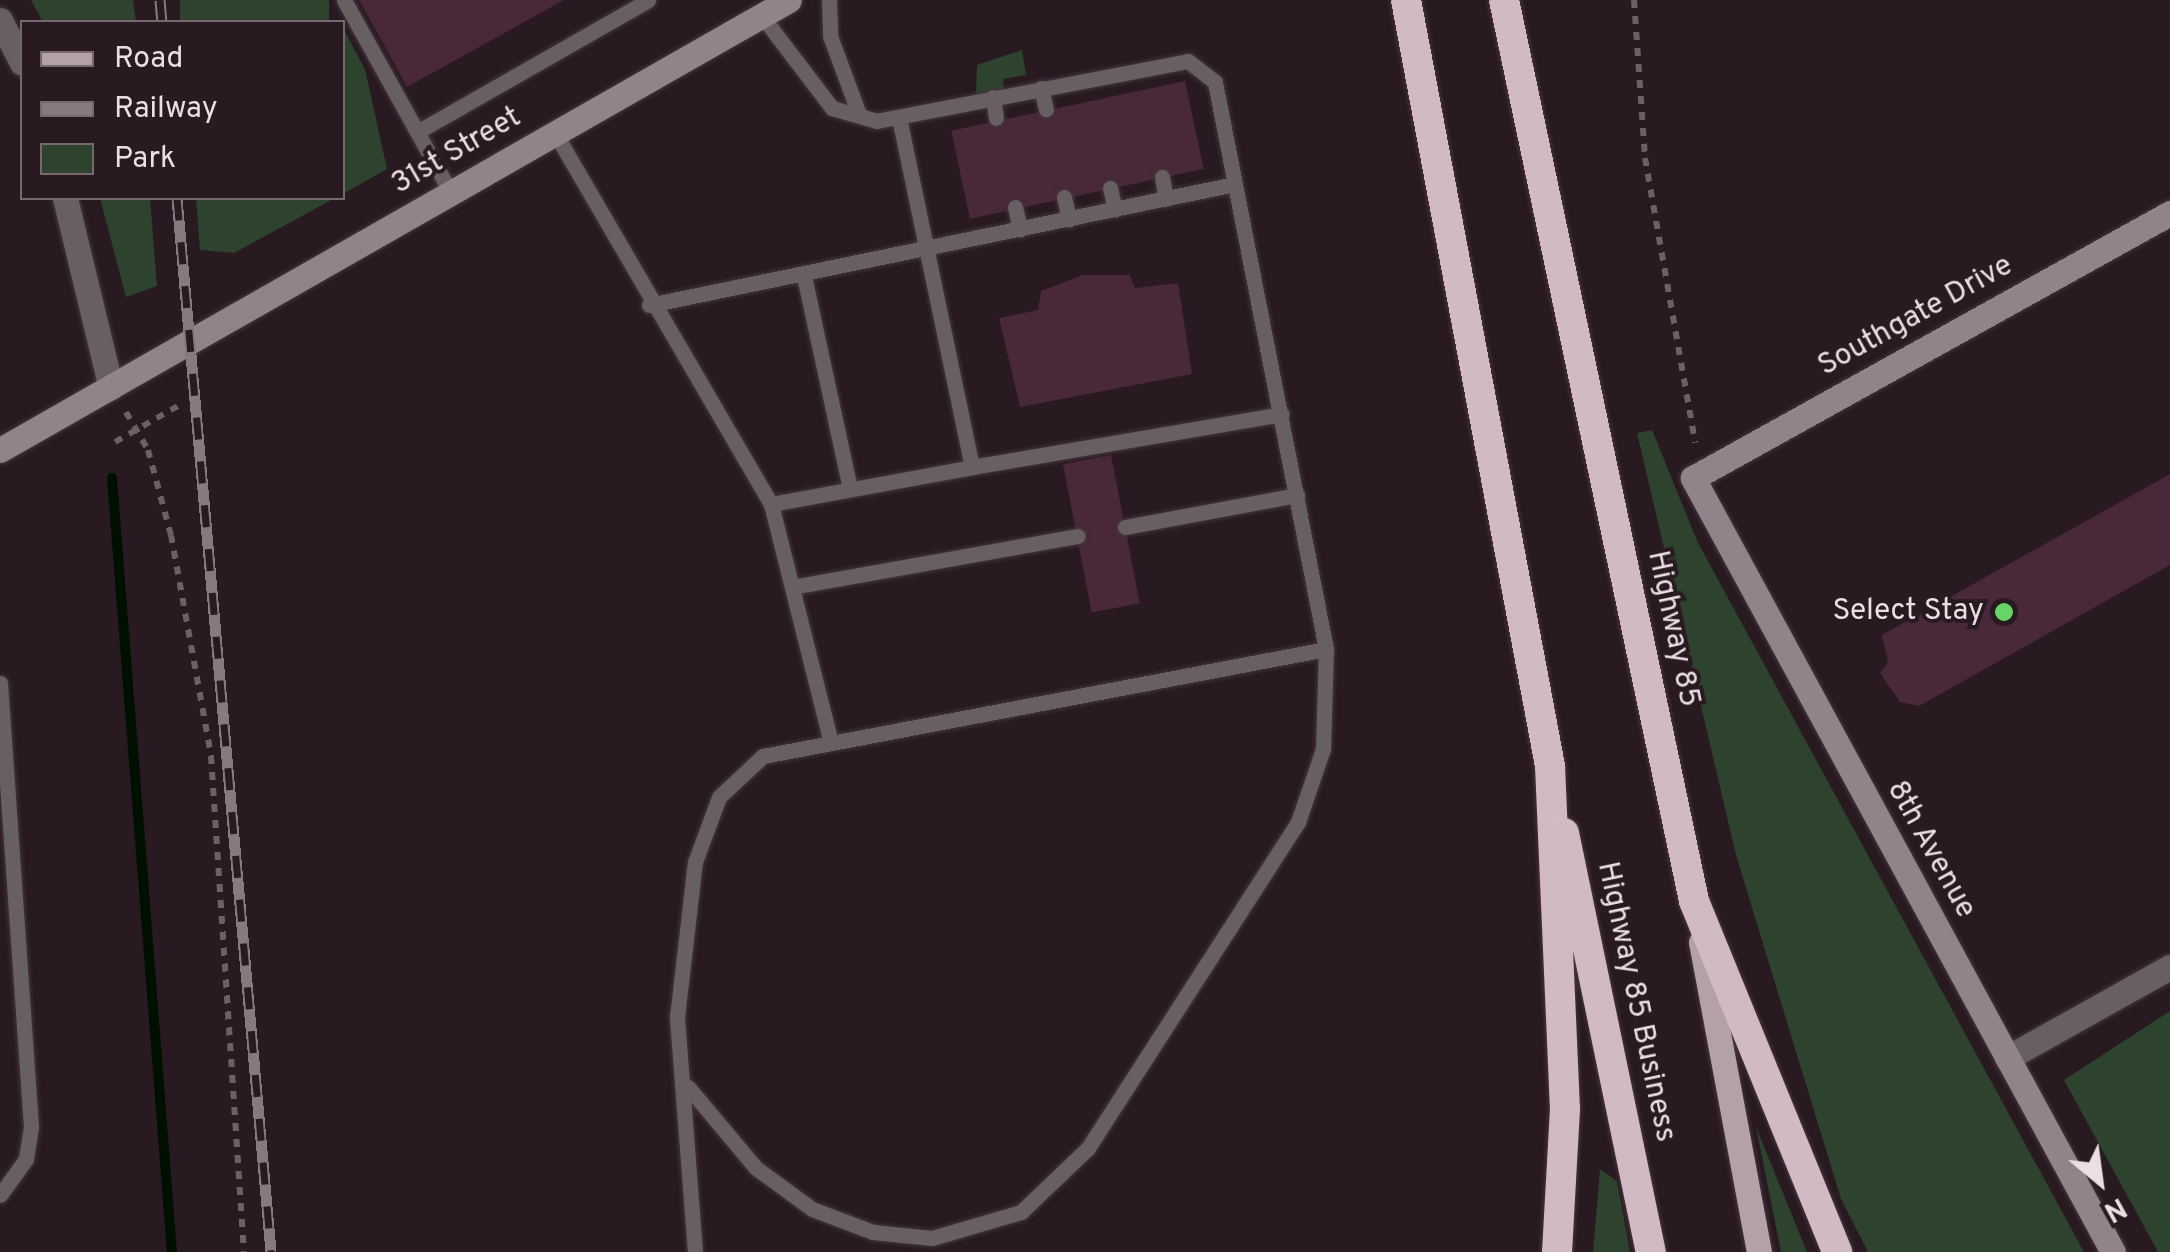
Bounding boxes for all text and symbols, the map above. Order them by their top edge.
legend [20,20,345,200]
text: Road [114,41,183,78]
text: Railway [114,91,218,128]
street label: 31st Street [386,101,528,203]
text: Park [114,141,176,178]
street label: Southgate Drive [1812,249,2020,385]
street label: Highway 85 [1638,548,1706,710]
place label: Select Stay [1833,594,1984,630]
marker: Select Stay [1993,601,2015,623]
street label: 8th Avenue [1877,774,1983,926]
street label: Highway 85 Business [1588,859,1682,1145]
north arrow [2050,1132,2150,1232]
text: N [2097,1188,2132,1229]

